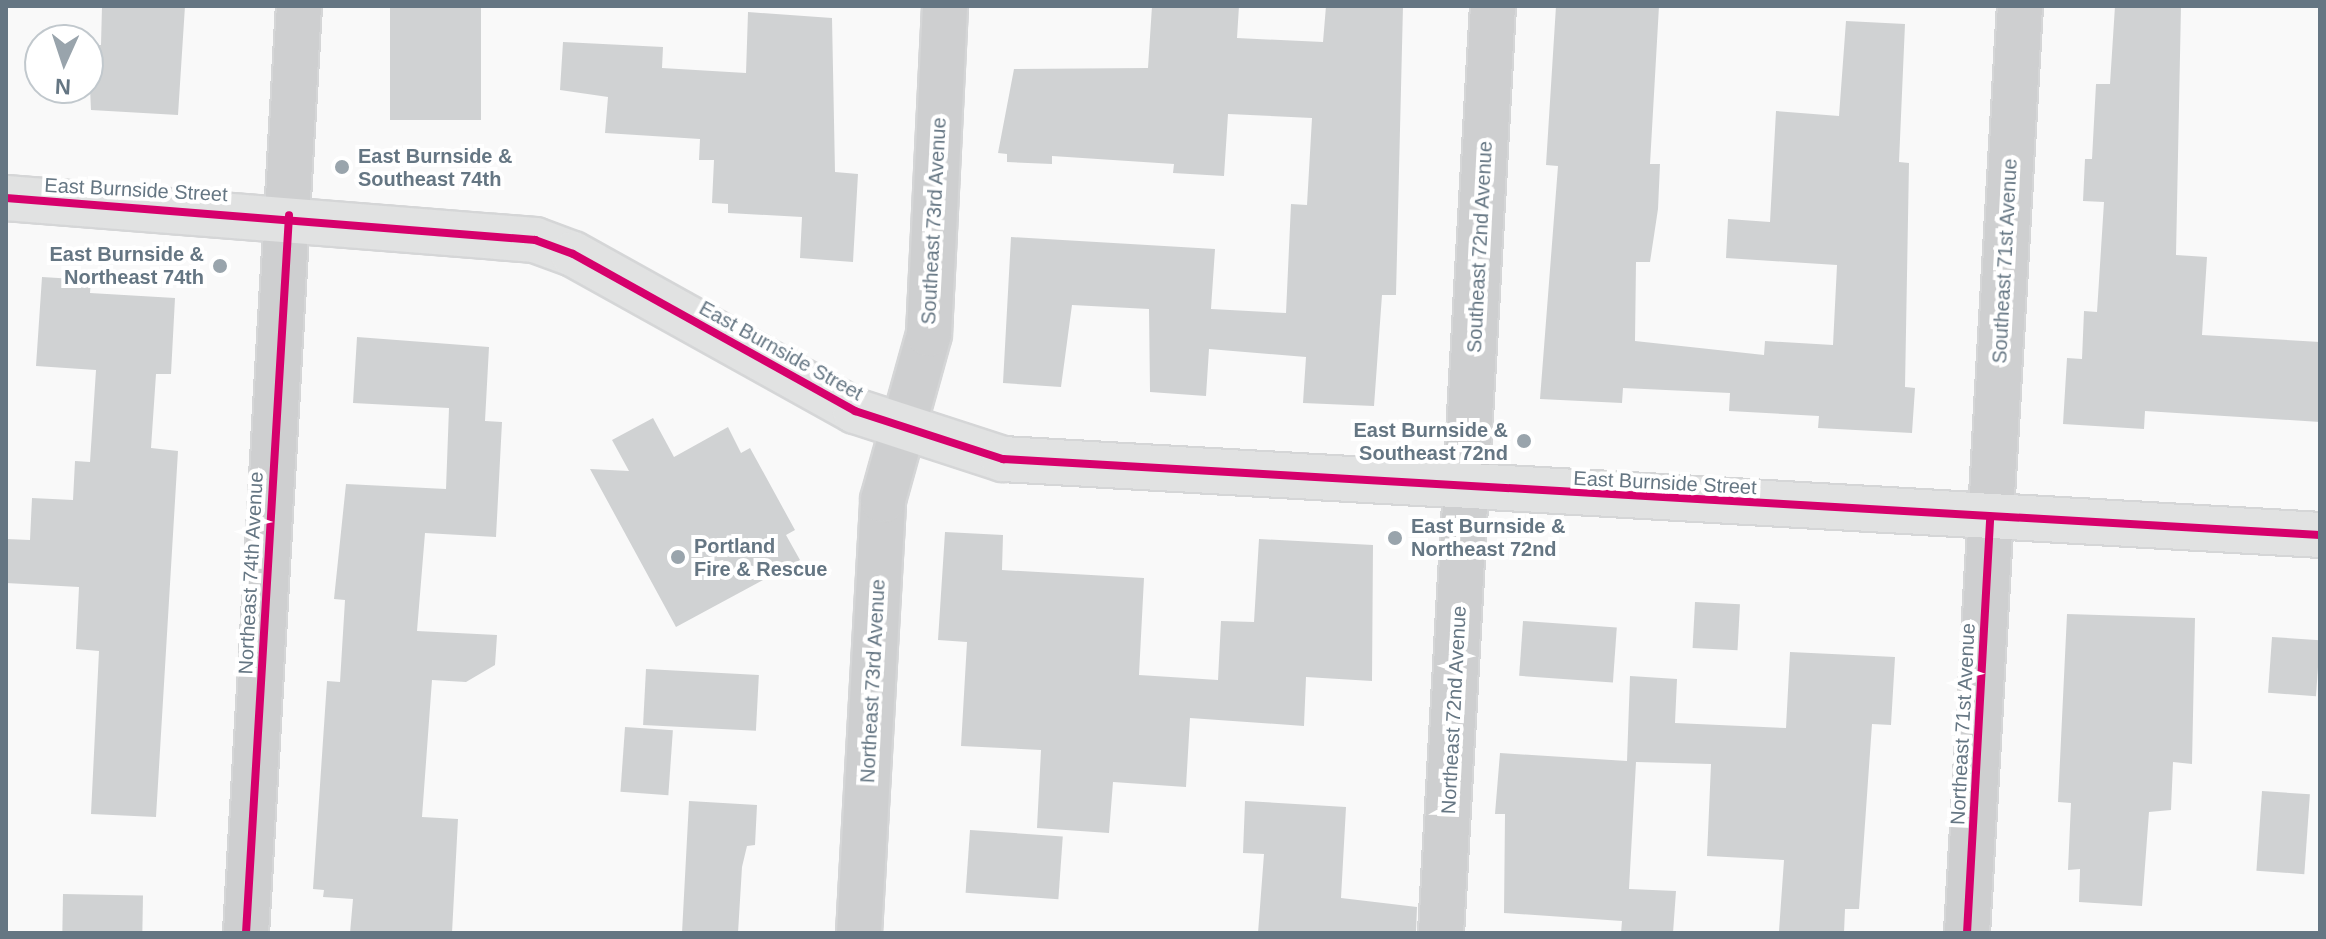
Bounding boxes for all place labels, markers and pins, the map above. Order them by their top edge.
place label: East Burnside & Southeast 74th [358,144,512,191]
marker: East Burnside & Southeast 74th [333,158,351,176]
place label: East Burnside & Northeast 74th [50,242,204,289]
marker: East Burnside & Northeast 74th [211,257,229,275]
place label: East Burnside & Southeast 72nd [1354,418,1508,465]
marker: East Burnside & Southeast 72nd [1515,432,1533,450]
place label: East Burnside & Northeast 72nd [1411,514,1565,561]
marker: East Burnside & Northeast 72nd [1386,529,1404,547]
place label: Portland Fire & Rescue [694,534,827,581]
marker: Portland Fire & Rescue [669,548,687,566]

